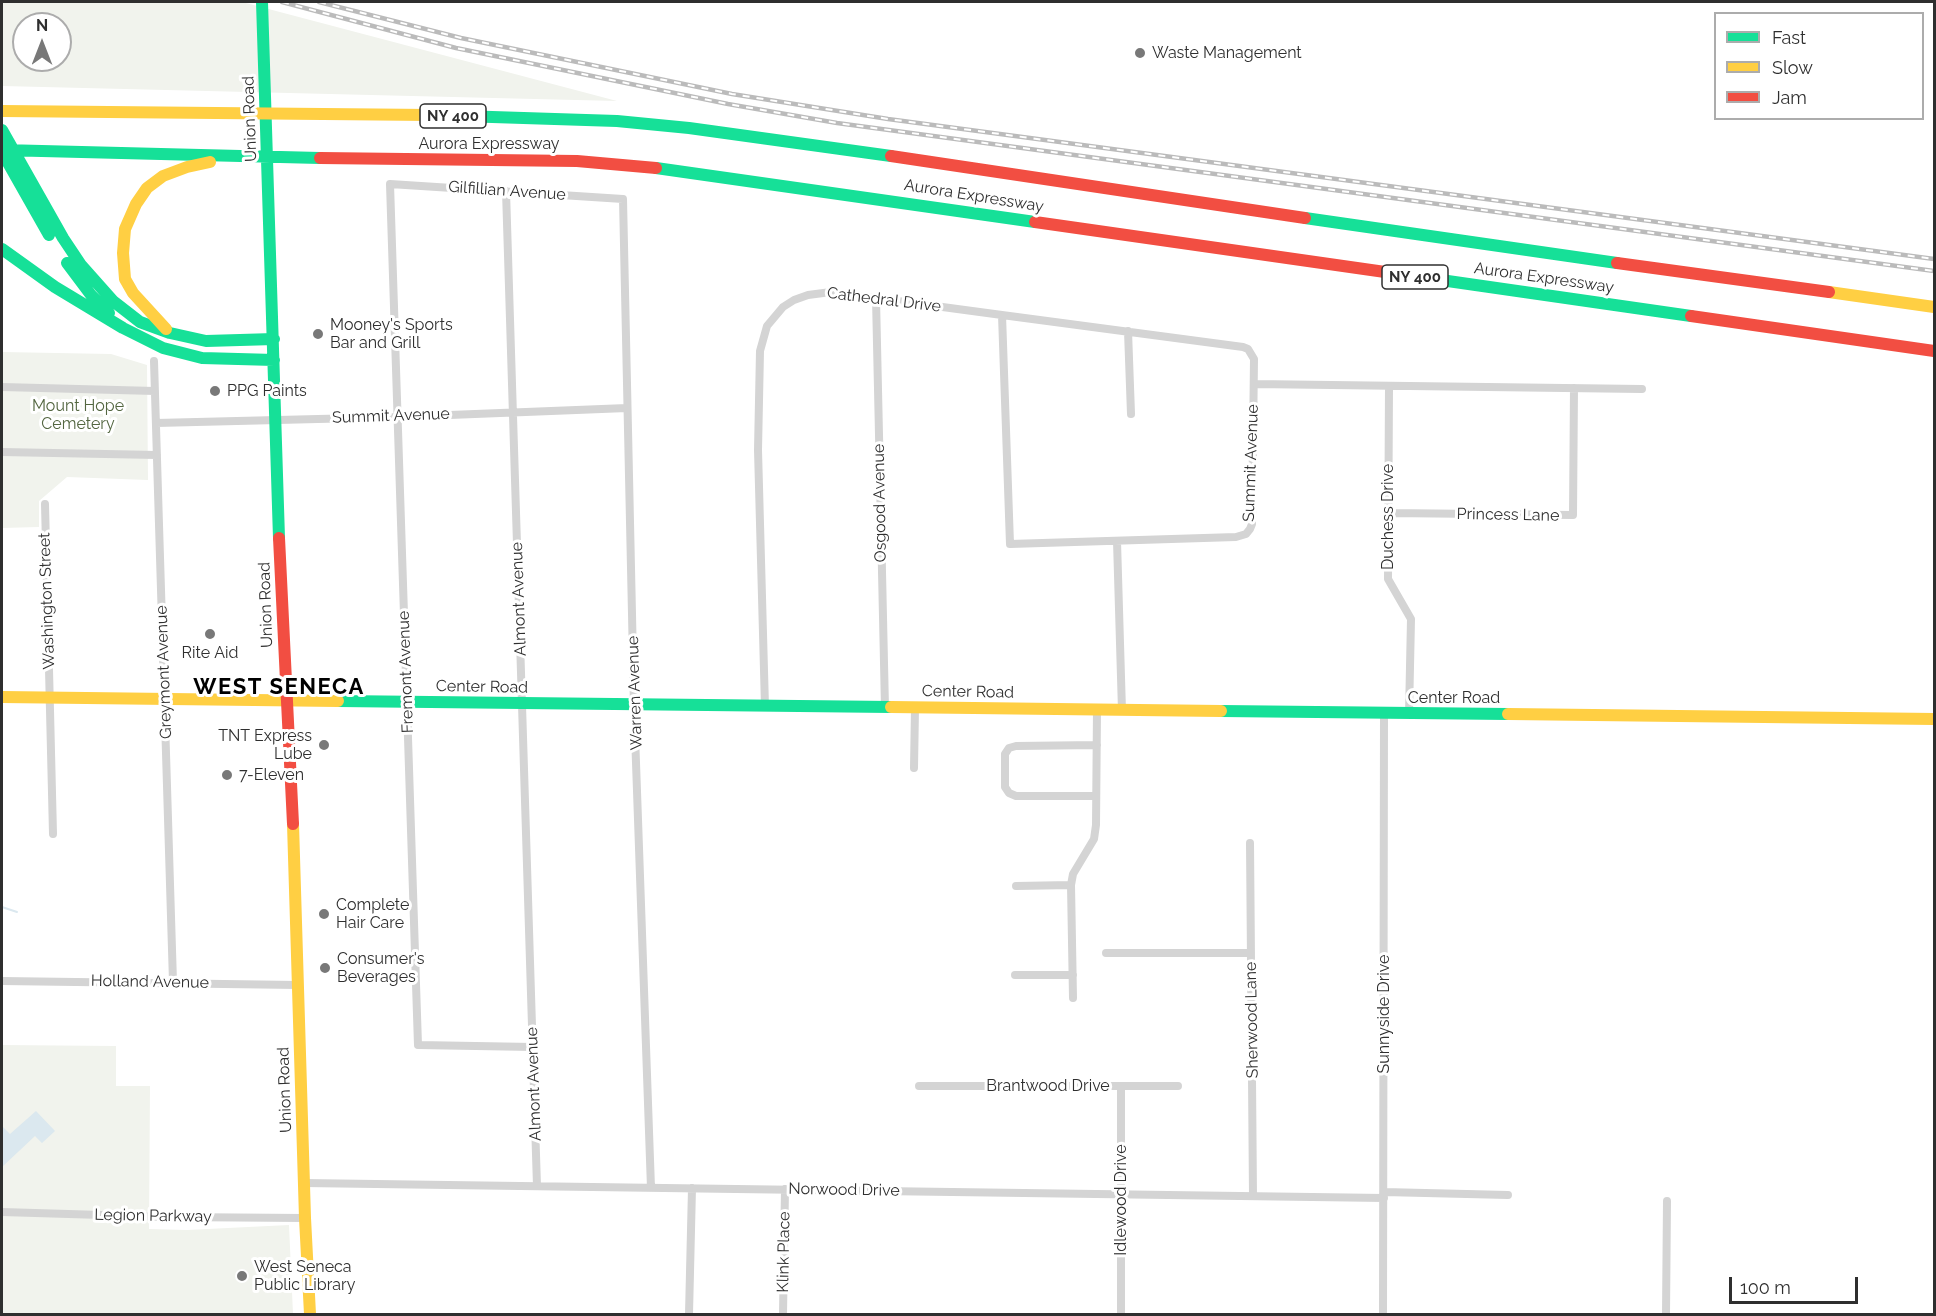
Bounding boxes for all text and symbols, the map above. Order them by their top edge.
north arrow [12,12,72,72]
legend [1714,12,1924,120]
text: N [36,16,48,35]
text: Fast [1772,27,1806,48]
place label: Waste Management [1152,43,1302,63]
marker: Waste Management [1133,46,1147,60]
text: Slow [1772,57,1813,78]
street label: Union Road [239,76,261,162]
text: Jam [1772,87,1807,108]
road number: NY 400 [420,104,486,128]
street label: Aurora Expressway [418,134,560,154]
street label: Aurora Expressway [903,175,1045,217]
street label: Gilfillian Avenue [448,177,566,205]
street label: Aurora Expressway [1473,259,1615,297]
road number: NY 400 [1382,265,1448,289]
street label: Cathedral Drive [826,283,942,317]
place label: Mooney's Sports Bar and Grill [330,315,453,353]
marker: Mooney's Sports Bar and Grill [311,327,325,341]
place label: PPG Paints [227,381,307,401]
marker: PPG Paints [208,384,222,398]
park label: Mount Hope Cemetery [32,396,124,434]
street label: Summit Avenue [332,404,450,428]
street label: Summit Avenue [1239,404,1263,522]
street label: Osgood Avenue [869,443,891,563]
street label: Duchess Drive [1378,464,1398,570]
street label: Princess Lane [1456,505,1560,525]
street label: Washington Street [35,532,59,670]
street label: Almont Avenue [507,542,531,656]
street label: Union Road [255,562,277,648]
street label: Greymont Avenue [152,605,176,739]
street label: Fremont Avenue [394,610,418,734]
marker: Rite Aid [203,627,217,641]
street label: Warren Avenue [623,635,647,751]
place label: Rite Aid [182,643,238,663]
district label: WEST SENECA [193,674,365,700]
street label: Center Road [436,677,528,697]
street label: Center Road [922,682,1014,702]
street label: Center Road [1408,688,1500,708]
place label: TNT Express Lube [218,726,312,764]
marker: TNT Express Lube [317,738,331,752]
place label: 7-Eleven [239,765,304,785]
marker: 7-Eleven [220,768,234,782]
place label: Complete Hair Care [336,895,409,933]
marker: Complete Hair Care [317,907,331,921]
place label: Consumer's Beverages [337,949,425,987]
street label: Sunnyside Drive [1374,955,1394,1073]
marker: Consumer's Beverages [318,961,332,975]
street label: Sherwood Lane [1241,962,1263,1078]
street label: Holland Avenue [91,971,209,993]
street label: Almont Avenue [522,1027,546,1141]
street label: Union Road [274,1047,296,1133]
street label: Brantwood Drive [986,1076,1110,1096]
street label: Idlewood Drive [1111,1144,1131,1256]
street label: Norwood Drive [788,1179,900,1201]
street label: Legion Parkway [94,1205,212,1227]
street label: Klink Place [774,1211,794,1293]
place label: West Seneca Public Library [254,1257,355,1295]
scale bar [1732,1265,1861,1303]
marker: West Seneca Public Library [235,1269,249,1283]
text: 100 m [1740,1277,1791,1298]

